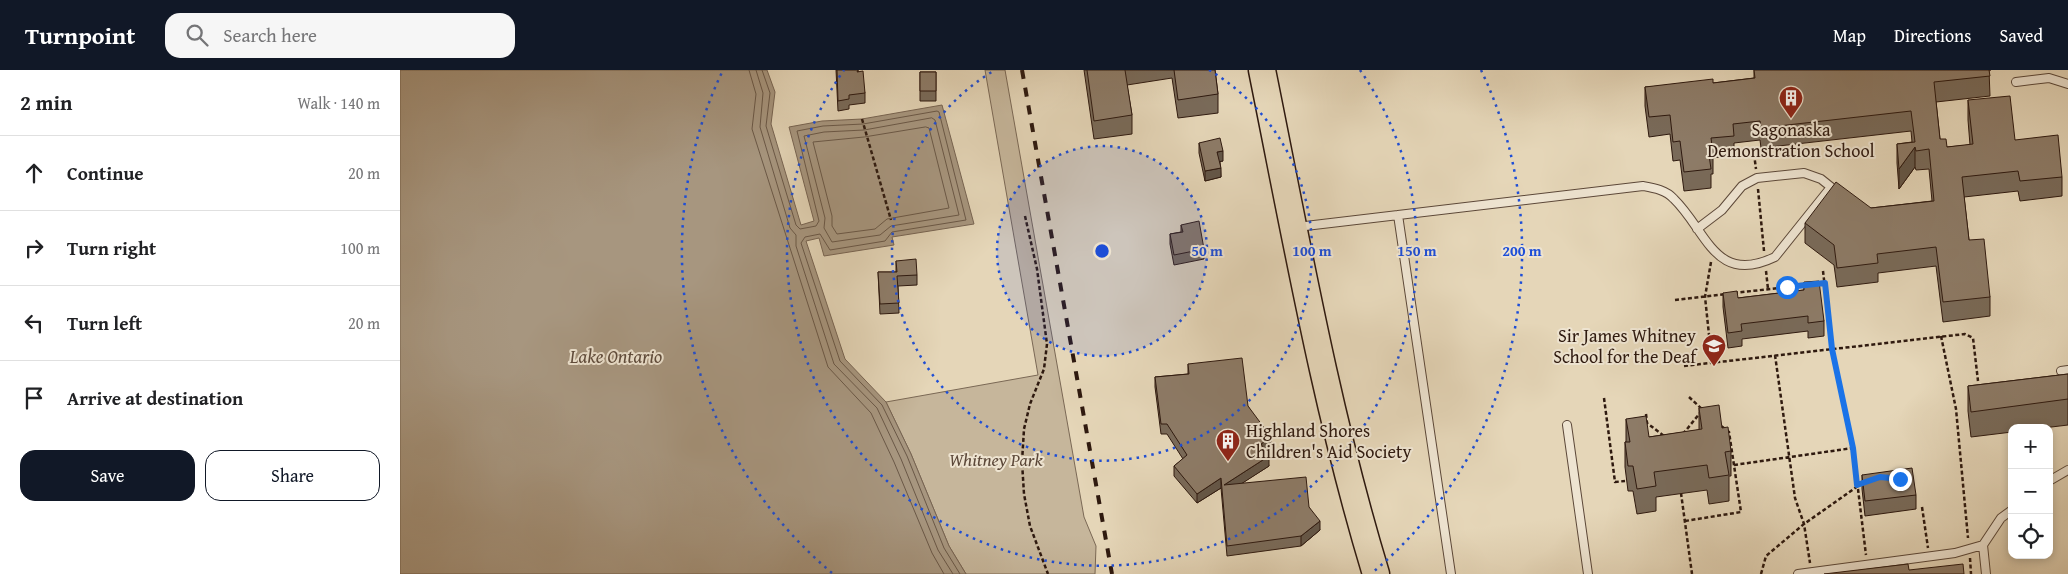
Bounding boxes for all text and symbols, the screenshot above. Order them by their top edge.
search box [165,13,515,58]
text: Turnpoint [25,18,135,53]
icon: search [183,21,211,49]
text: Search here [223,21,317,49]
text: Map [1833,22,1866,49]
text: Directions [1894,22,1971,49]
text: Saved [1999,22,2043,49]
building icon: Sagonaska Demonstration School [1778,85,1804,119]
text: 2 min [20,87,72,118]
text: Walk · 140 m [297,91,380,115]
place label: Sagonaska Demonstration School [1707,116,1875,164]
icon: ahead [20,159,48,187]
text: Continue [67,159,144,187]
text: 20 m [348,161,380,185]
icon: right [20,234,48,262]
text: Turn right [67,234,156,262]
text: 100 m [340,236,380,260]
text: 50 m [1191,240,1223,261]
text: 100 m [1292,240,1332,261]
text: 150 m [1397,240,1437,261]
text: 200 m [1502,240,1542,261]
centre of rings [1093,242,1111,260]
route start [1776,276,1799,299]
icon: left [20,309,48,337]
text: Turn left [67,309,142,337]
text: 20 m [348,311,380,335]
place label: Sir James Whitney School for the Deaf [1553,322,1698,370]
school or university icon: Sir James Whitney School for the Deaf [1701,333,1727,367]
water label: Lake Ontario [569,342,662,370]
icon: arrive [20,384,48,412]
text: Arrive at destination [67,384,243,412]
place label: Highland Shores Children's Aid Society [1246,417,1411,465]
map controls [2008,424,2053,559]
button: + [2008,424,2053,469]
building icon: Highland Shores Children's Aid Society [1215,428,1241,462]
park label: Whitney Park [949,446,1044,473]
button: Save [20,450,195,501]
button: Share [205,450,380,501]
route end [1889,468,1912,491]
button: − [2008,469,2053,514]
button: locate [2008,514,2053,559]

